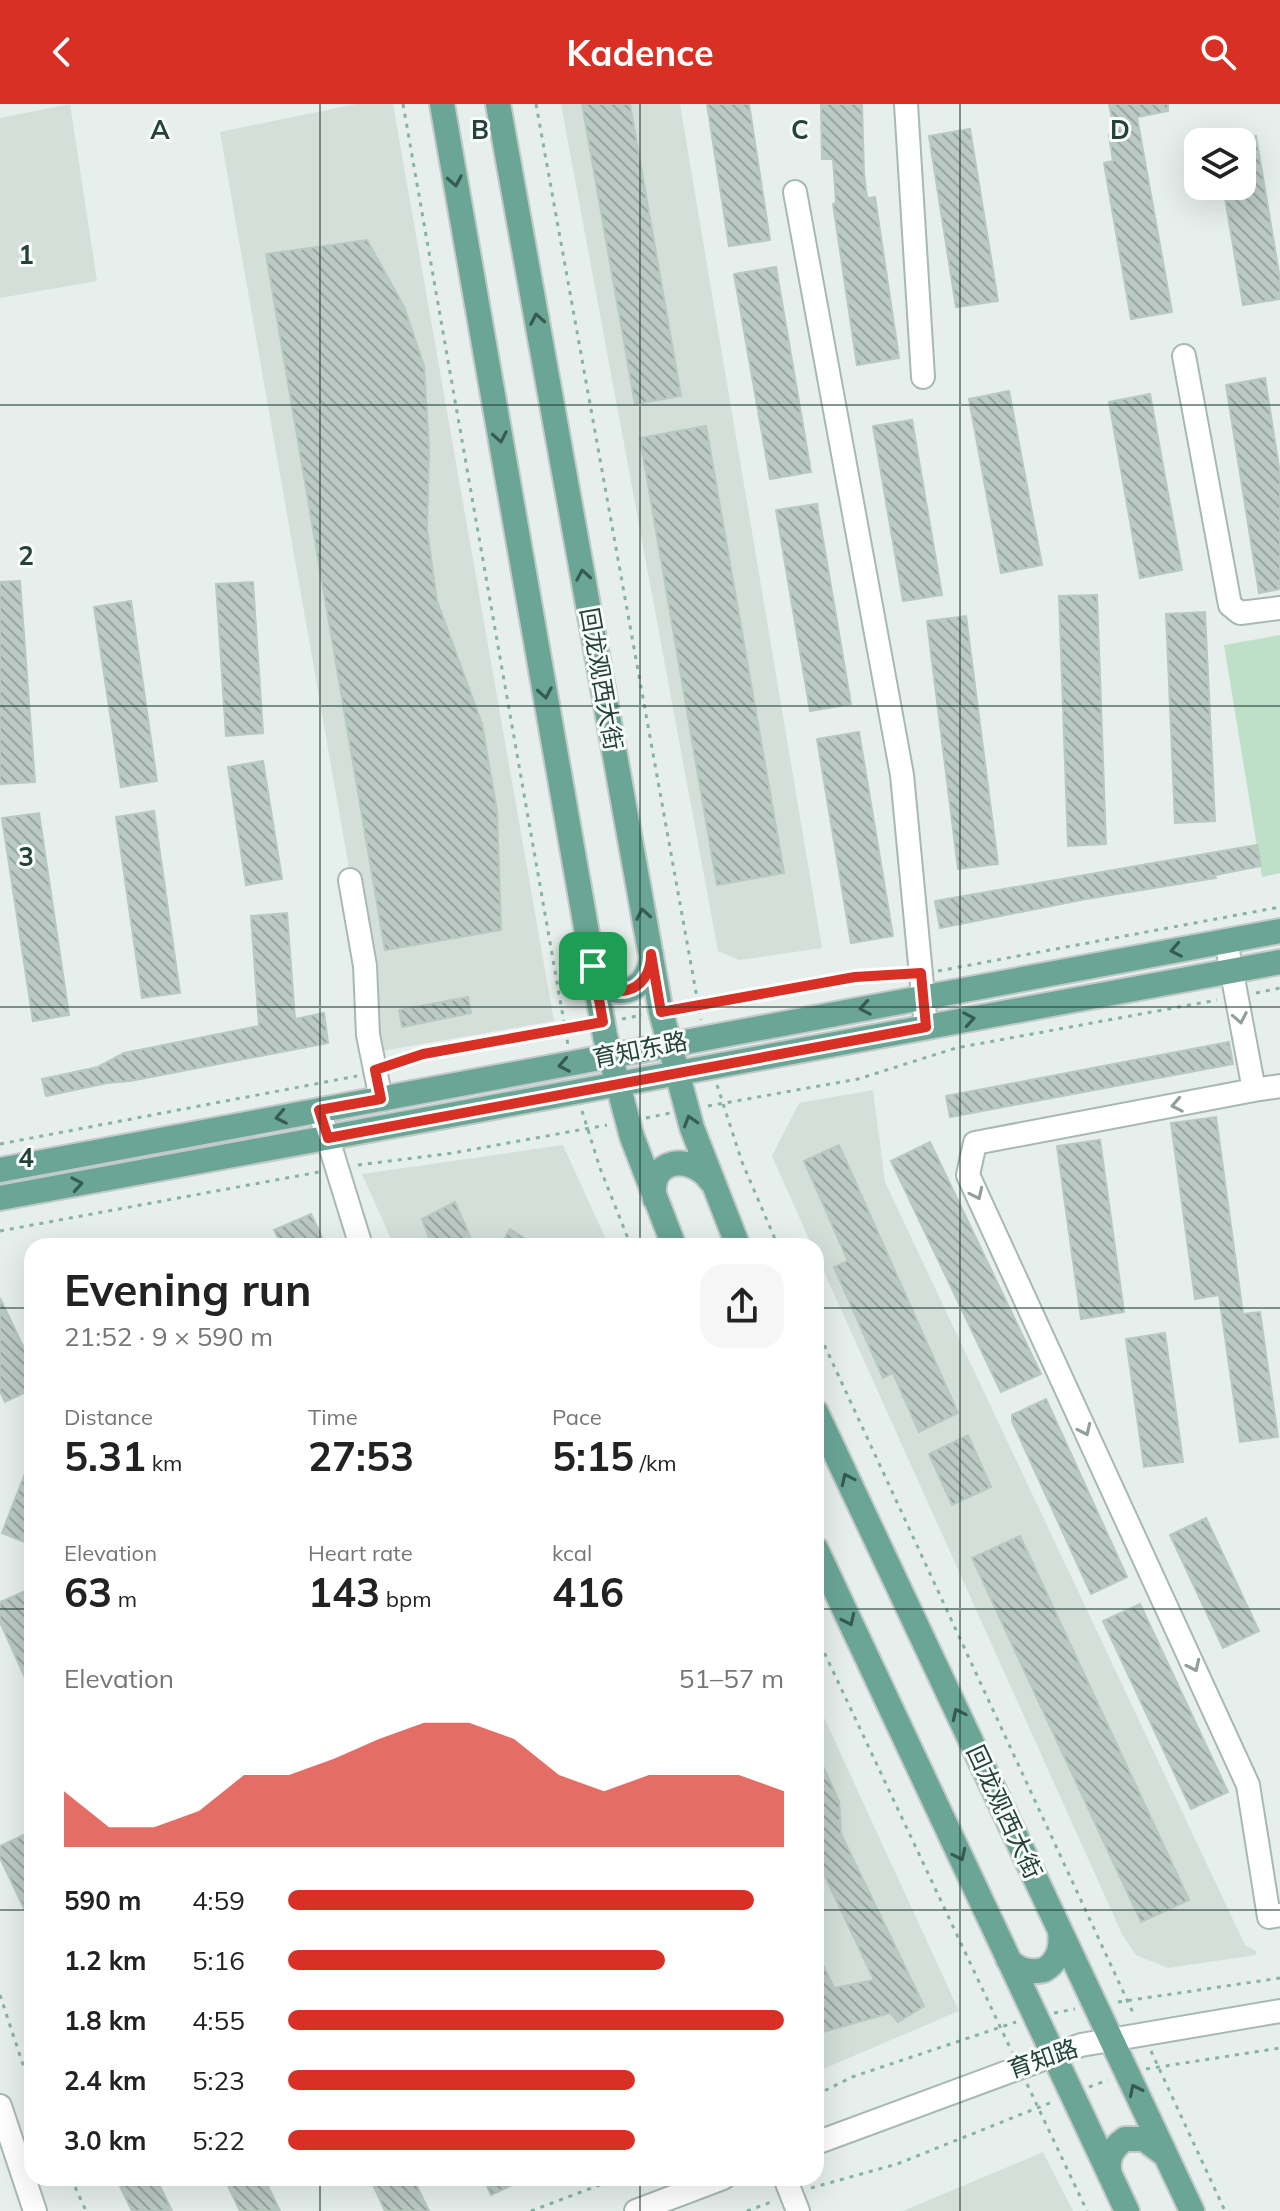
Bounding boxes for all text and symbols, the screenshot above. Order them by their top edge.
icon: back [40,30,84,74]
text: Kadence [566,30,714,75]
icon: search [1196,30,1240,74]
text: A [150,113,170,146]
text: B [471,113,489,146]
text: C [791,113,809,146]
text: D [1110,113,1130,146]
map controls [1184,128,1256,200]
button: layers [1184,128,1256,200]
one-way arrow [446,174,463,188]
text: 1 [18,238,34,271]
one-way arrow [529,312,546,326]
one-way arrow [491,430,508,444]
text: 2 [18,539,34,572]
one-way arrow [575,568,592,582]
street label: 回龙观西大街 [575,605,629,752]
one-way arrow [536,686,553,700]
text: 3 [18,840,34,873]
one-way arrow [636,907,653,920]
pin [559,932,627,1000]
one-way arrow [1169,941,1183,958]
icon: arrive [571,944,615,988]
one-way arrow [858,999,872,1016]
one-way arrow [1231,1011,1248,1024]
one-way arrow [962,1012,975,1029]
street label: 育知东路 [590,1025,690,1073]
one-way arrow [557,1055,571,1072]
one-way arrow [1171,1095,1184,1112]
one-way arrow [274,1108,288,1125]
one-way arrow [683,1115,699,1128]
text: 4 [18,1141,34,1174]
one-way arrow [70,1177,83,1194]
one-way arrow [967,1186,983,1200]
text: Evening run [64,1262,311,1317]
button: share [700,1264,784,1348]
text: 21:52 · 9 × 590 m [64,1320,273,1353]
text: Distance [64,1403,153,1431]
text: Time [308,1403,358,1431]
text: Pace [552,1403,602,1431]
one-way arrow [1075,1422,1091,1436]
text: 5.31 [64,1431,146,1481]
text: 27:53 [308,1431,414,1481]
text: 5:15 [552,1431,634,1481]
text: km [146,1449,182,1477]
text: /km [634,1449,677,1477]
one-way arrow [841,1473,857,1487]
text: Elevation [64,1539,157,1567]
text: Heart rate [308,1539,413,1567]
text: kcal [552,1539,592,1567]
text: 63 [64,1567,112,1617]
text: 143 [308,1567,380,1617]
text: 416 [552,1567,624,1617]
text: m [112,1585,137,1613]
text: bpm [380,1585,431,1613]
one-way arrow [839,1611,855,1626]
one-way arrow [1184,1658,1200,1673]
text: Elevation [64,1662,174,1695]
text: 51–57 m [679,1662,784,1695]
one-way arrow [952,1708,968,1723]
street label: 回龙观西大街 [961,1740,1049,1883]
one-way arrow [950,1847,966,1861]
text: 590 m [64,1884,141,1917]
text: 4:59 [192,1884,245,1917]
text: 1.2 km [64,1944,147,1977]
text: 5:16 [192,1944,245,1977]
text: 1.8 km [64,2004,147,2037]
text: 4:55 [192,2004,245,2037]
street label: 育知路 [1004,2032,1082,2084]
text: 2.4 km [64,2064,147,2097]
text: 5:23 [192,2064,245,2097]
one-way arrow [1129,2083,1145,2098]
text: 3.0 km [64,2124,147,2157]
text: 5:22 [192,2124,245,2157]

